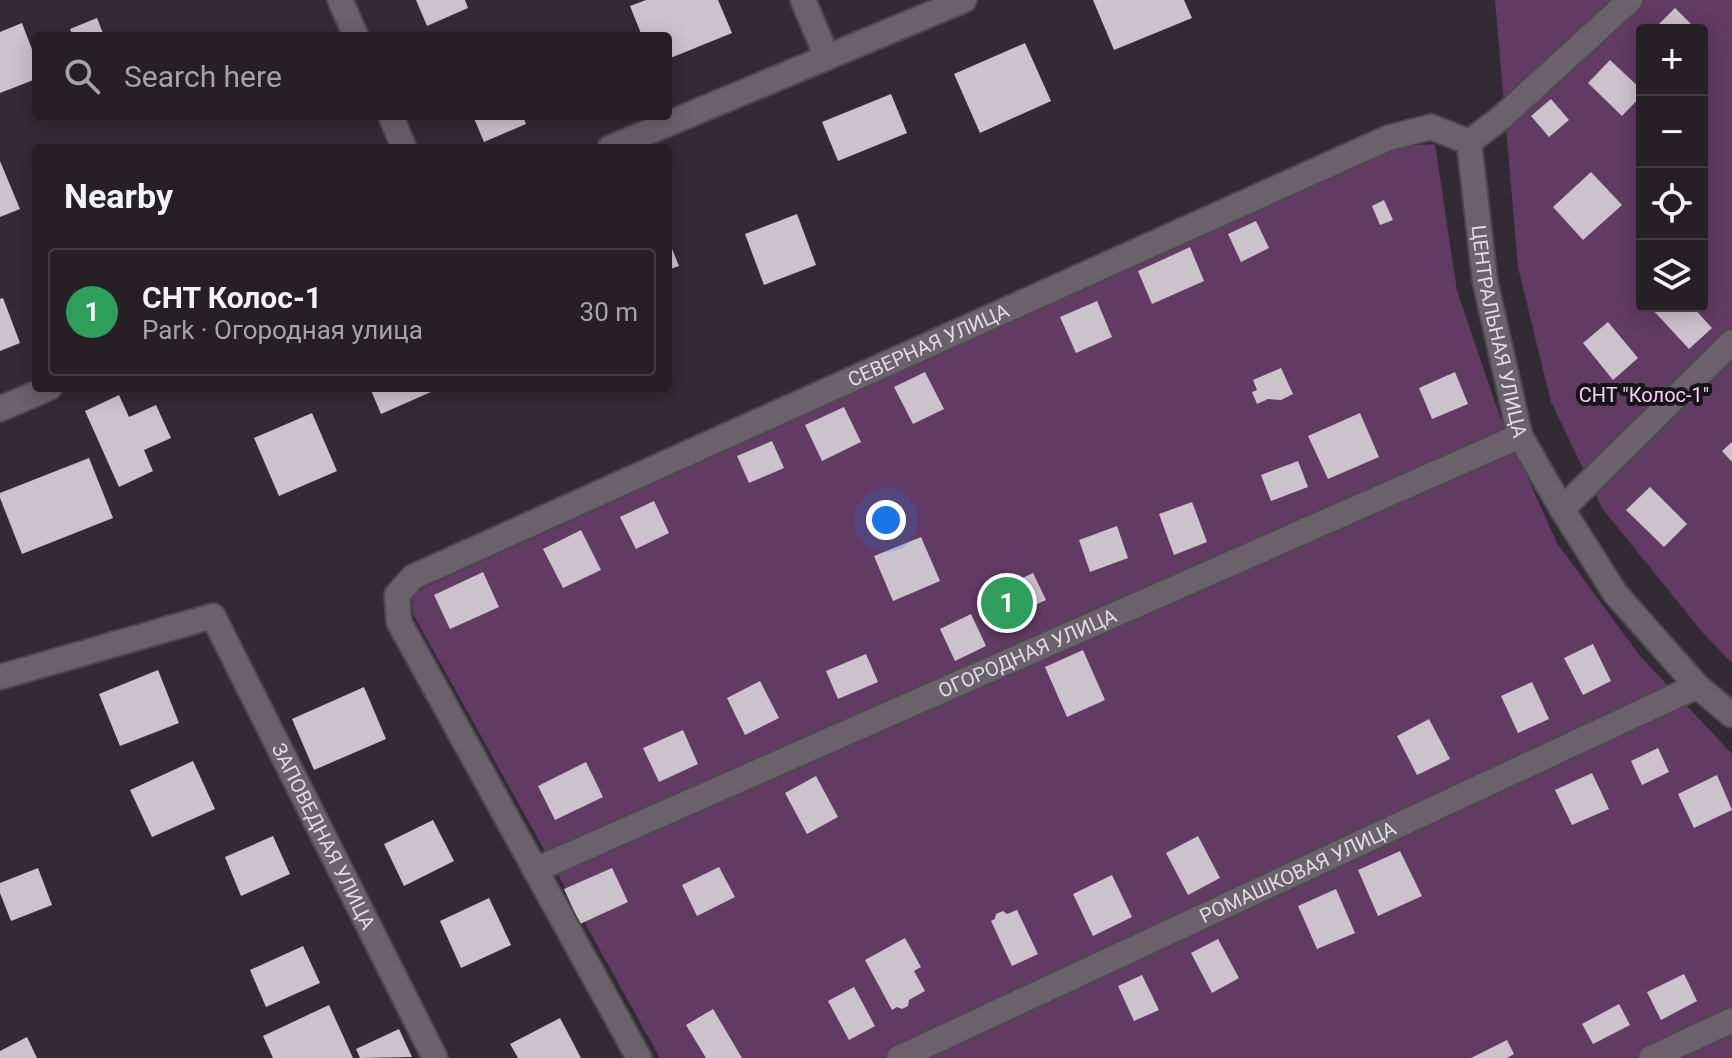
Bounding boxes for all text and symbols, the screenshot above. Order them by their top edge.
map controls [1636,24,1708,312]
button: + [1636,24,1708,96]
search box [32,32,672,120]
icon: search [60,54,104,98]
text: Search here [124,59,282,94]
button: − [1636,96,1708,168]
button: locate [1636,168,1708,240]
text: Nearby [64,176,173,216]
street label: ЦЕНТРАЛЬНАЯ УЛИЦА [1467,224,1532,440]
button: layers [1636,240,1708,312]
text: СНТ Колос-1 [142,280,322,315]
text: 1 [85,297,99,327]
text: 30 m [580,297,638,327]
street label: СЕВЕРНАЯ УЛИЦА [844,298,1013,392]
text: Park · Огородная улица [142,315,423,345]
park label: СНТ "Колос-1" [1579,383,1709,407]
your location [866,500,906,540]
pin: 1 [981,573,1033,633]
street label: ОГОРОДНАЯ УЛИЦА [934,603,1120,703]
street label: ЗАПОВЕДНАЯ УЛИЦА [267,739,380,933]
street label: РОМАШКОВАЯ УЛИЦА [1196,816,1400,928]

